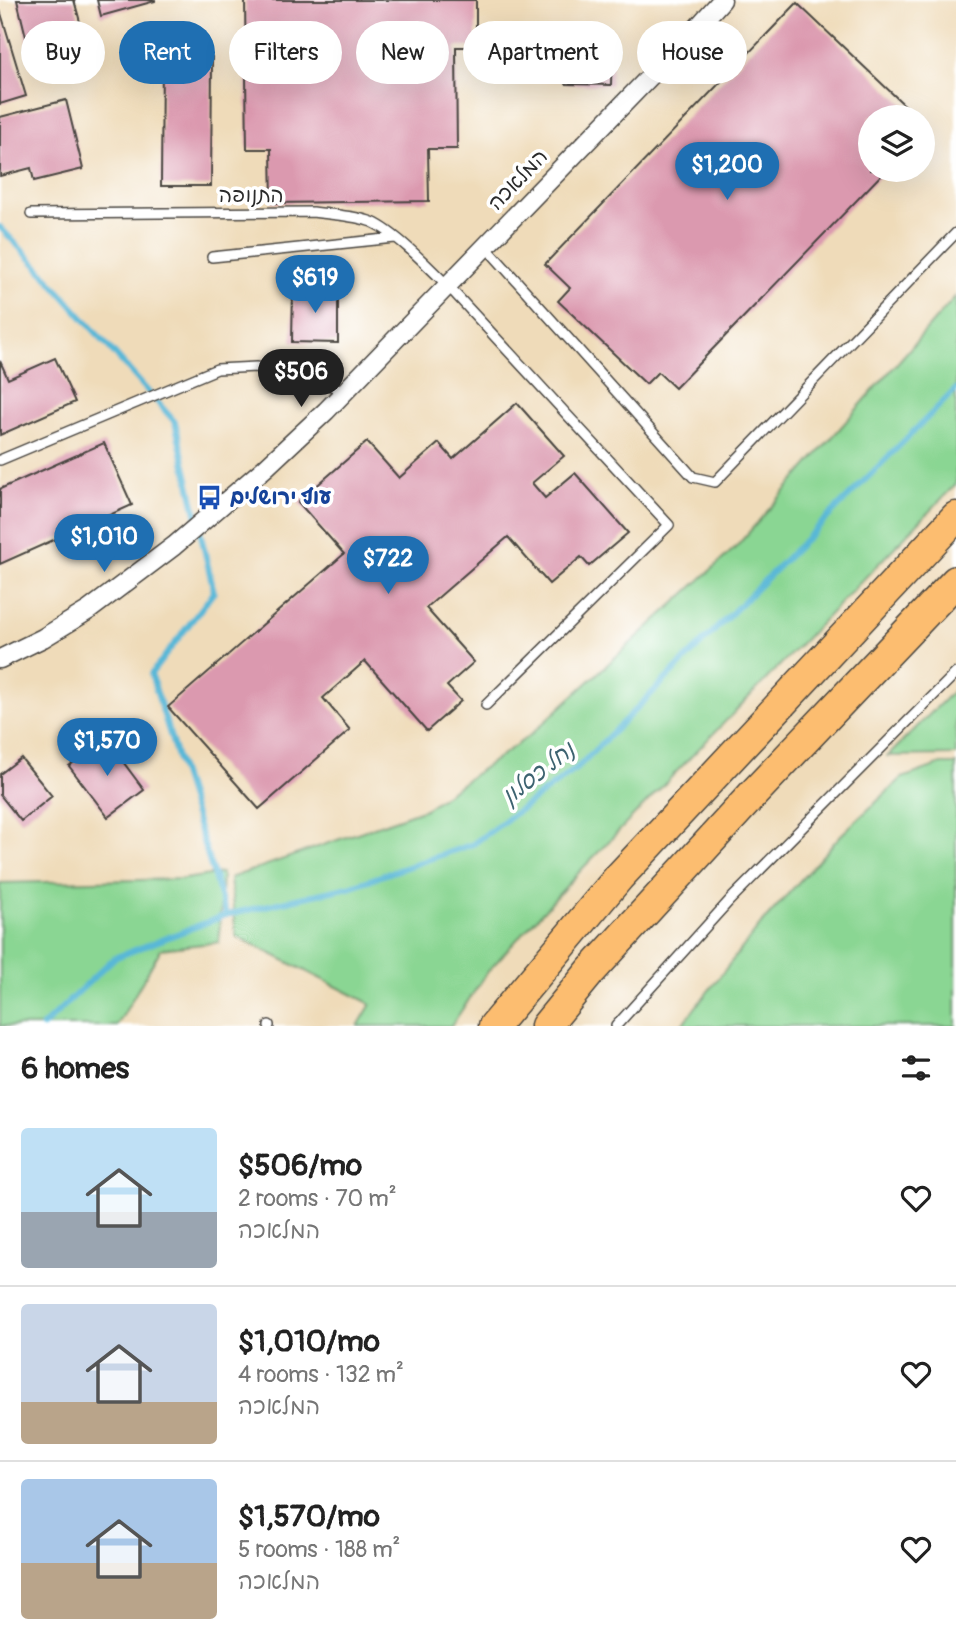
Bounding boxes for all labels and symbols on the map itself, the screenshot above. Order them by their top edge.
pin: $1,200 [670,142,784,202]
street label: המלאכה [482,144,554,216]
street label: התנופה [218,182,284,209]
pin: $619 [274,256,356,315]
pin: $506 [260,350,342,409]
bus stop icon: עוף ירושלים [196,483,224,511]
place label: עוף ירושלים [230,484,332,511]
pin: $1,010 [47,514,161,574]
pin: $722 [347,536,429,596]
pin: $1,570 [50,718,164,778]
water label: נחל כסלון [496,735,581,811]

